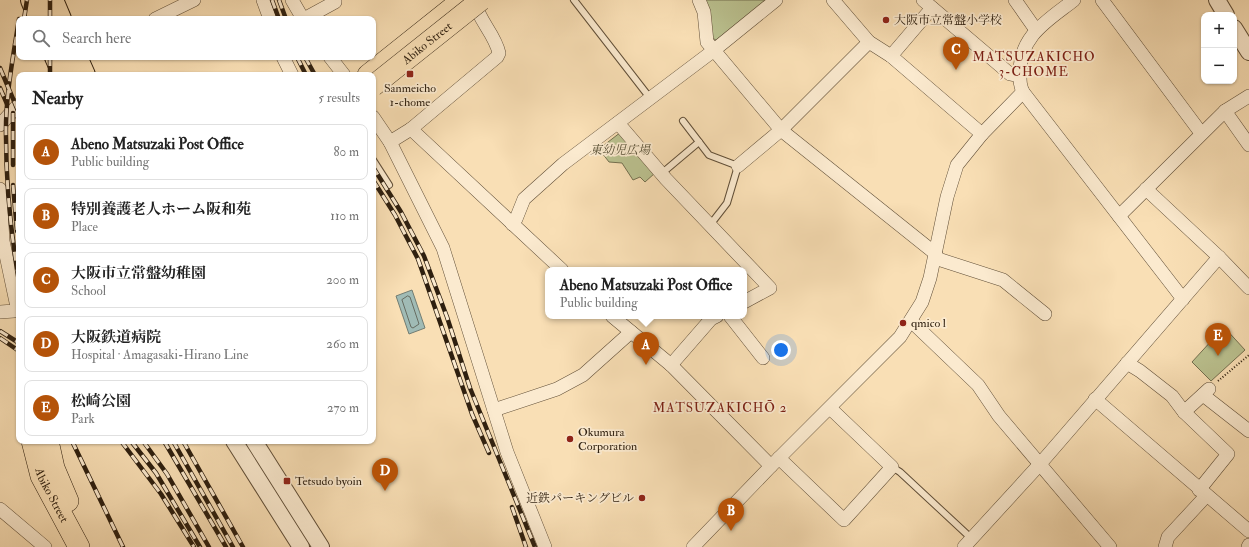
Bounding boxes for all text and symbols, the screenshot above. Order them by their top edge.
map controls [1201,12,1237,84]
button: + [1201,12,1237,48]
place label: 大阪市立常盤小学校 [894,13,1002,28]
marker: 大阪市立常盤小学校 [881,15,891,25]
search box [16,16,376,60]
street label: Abiko Street [399,19,455,68]
icon: search [30,27,52,49]
text: Search here [62,29,131,48]
pin: C [943,37,969,70]
button: − [1201,48,1237,84]
district label: MATSUZAKICHO 3-CHOME [972,49,1096,80]
marker: Sanmeicho 1-chome [405,69,415,79]
place label: Sanmeicho 1-chome [384,81,436,110]
text: Nearby [32,88,83,109]
text: 5 results [318,90,360,106]
text: Abeno Matsuzaki Post Office [71,135,244,154]
park label: 東幼児広場 [590,143,651,158]
text: A [42,144,50,160]
text: 80 m [333,144,359,160]
text: Public building [71,154,149,170]
text: 特別養護老人ホーム阪和苑 [71,200,251,219]
text: B [42,208,50,224]
text: 110 m [330,208,359,224]
text: Place [71,219,98,235]
text: 大阪市立常盤幼稚園 [71,264,206,283]
popup [545,267,747,319]
text: C [41,272,51,288]
text: 200 m [326,272,359,288]
text: Abeno Matsuzaki Post Office [560,276,732,295]
text: School [71,283,106,299]
text: Public building [560,295,638,311]
place label: qmico l [911,316,946,331]
marker: qmico l [898,318,908,328]
pin: E [1205,323,1231,356]
text: 大阪鉄道病院 [71,328,161,347]
pin: A [633,332,659,365]
text: D [41,336,51,352]
text: 260 m [326,336,359,352]
your location [771,340,791,360]
text: Hospital · Amagasaki-Hirano Line [71,347,248,363]
text: 松崎公園 [71,392,131,411]
text: E [41,400,51,416]
text: 270 m [327,400,359,416]
district label: MATSUZAKICHŌ 2 [653,400,787,416]
text: Park [71,411,95,427]
place label: Okumura Corporation [578,425,637,454]
marker: Okumura Corporation [565,434,575,444]
pin: D [372,458,398,491]
street label: Abiko Street [31,466,72,525]
place label: Tetsudo byoin [295,474,362,489]
marker: Tetsudo byoin [282,476,292,486]
place label: 近鉄パーキングビル [526,491,634,506]
marker: 近鉄パーキングビル [637,493,647,503]
pin: B [718,498,744,531]

